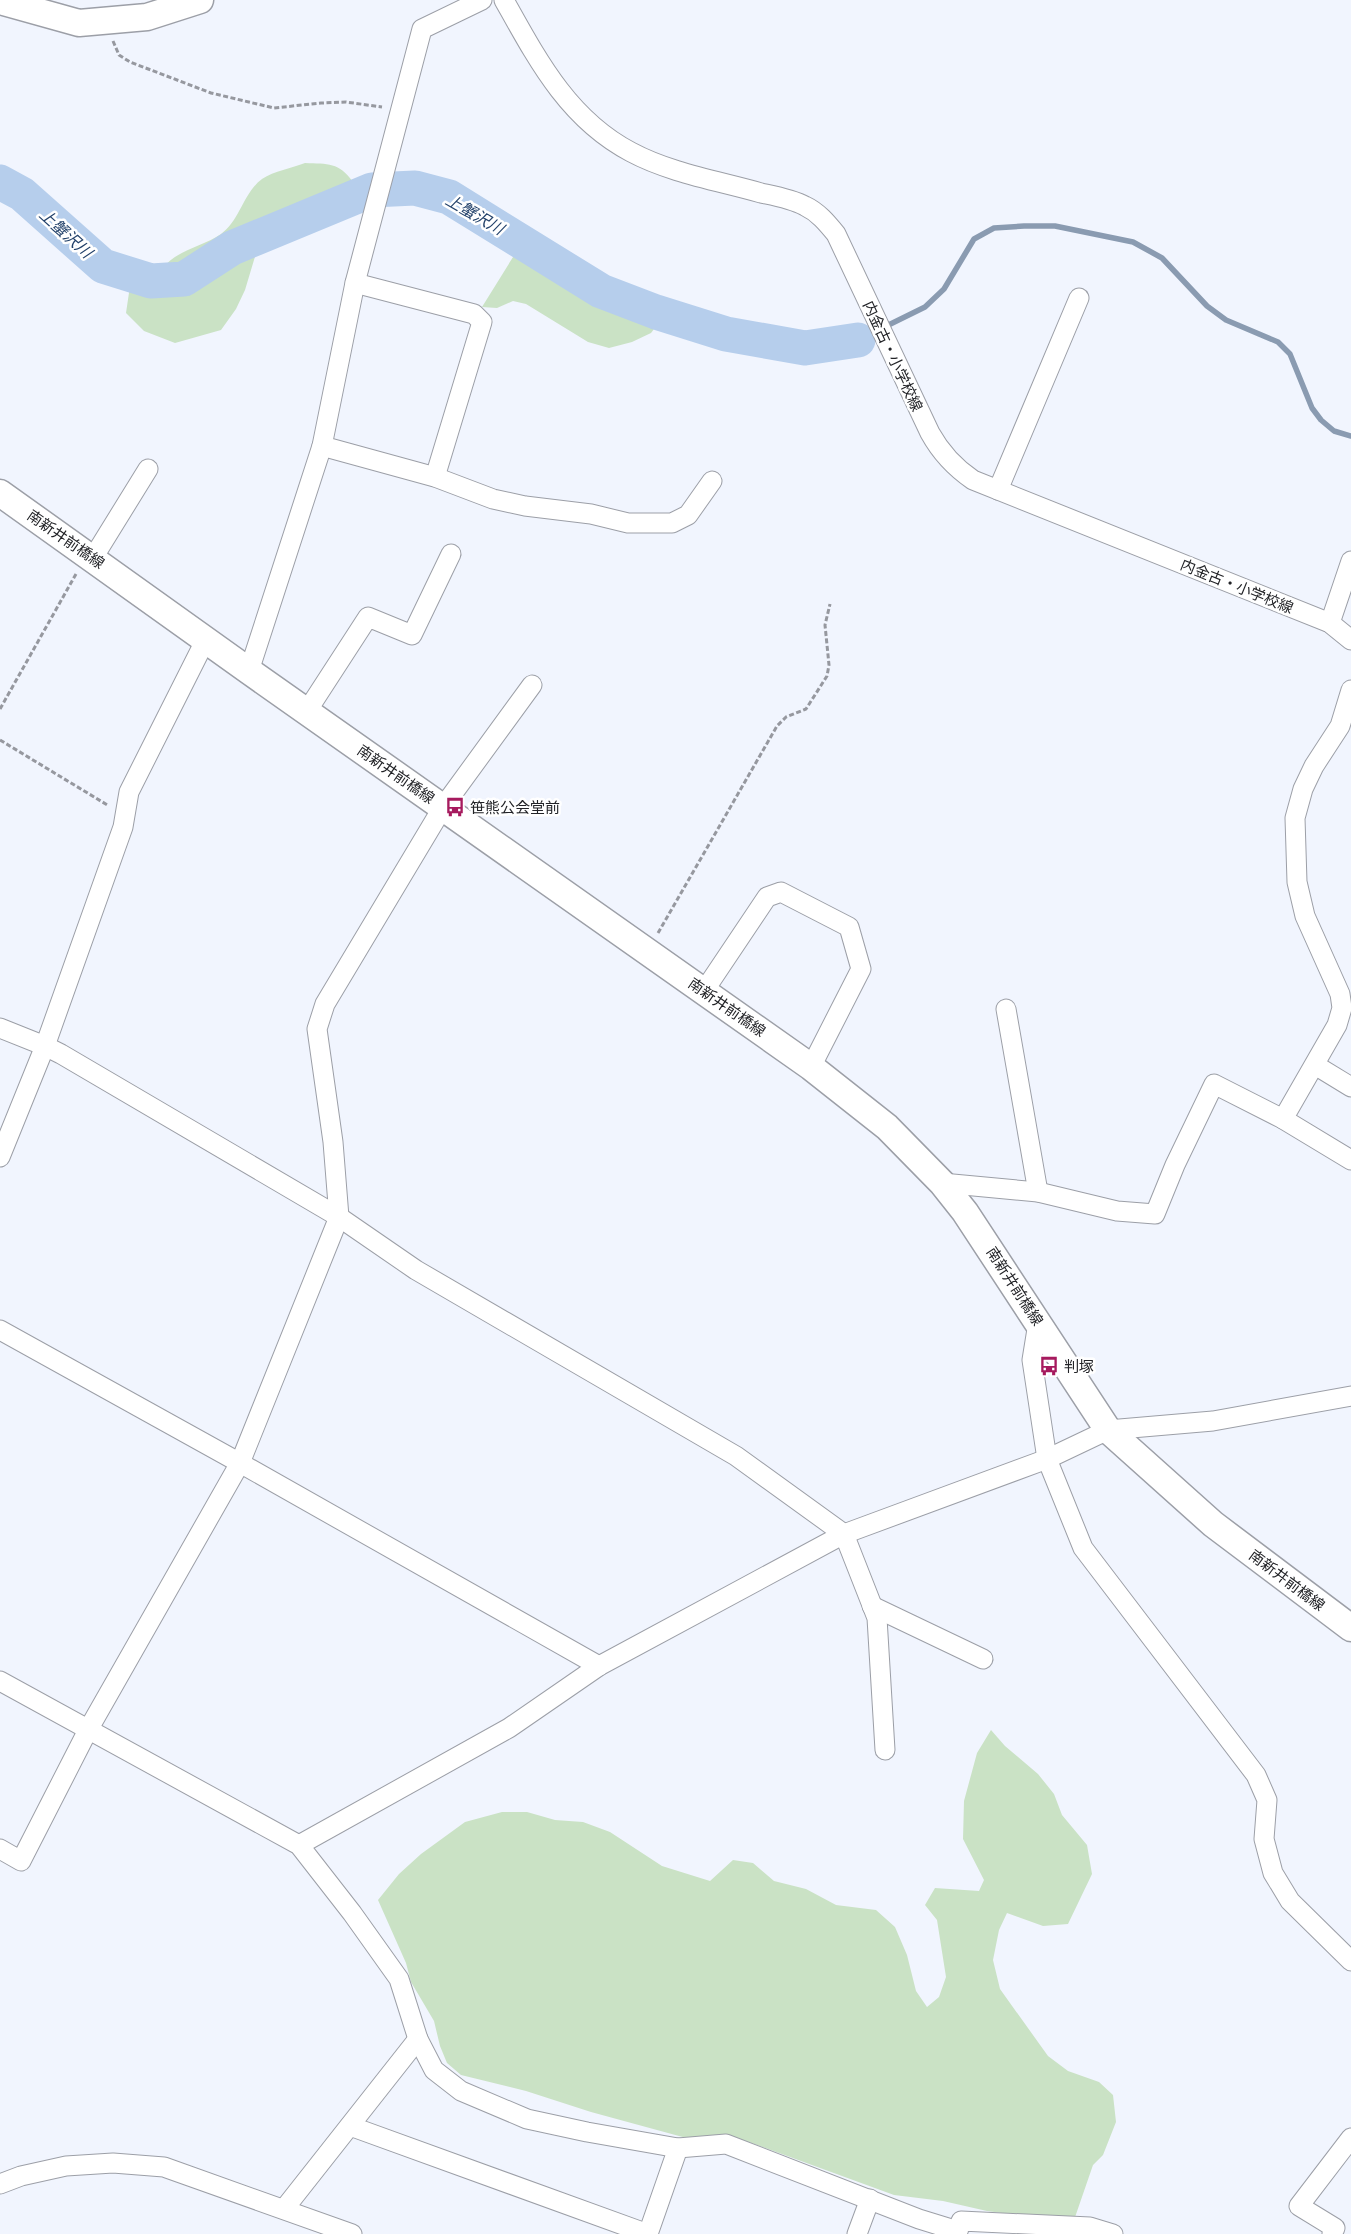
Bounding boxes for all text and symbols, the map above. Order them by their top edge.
water label: 上蟹沢川 [442,189,509,240]
water label: 上蟹沢川 [36,204,98,263]
street label: 内金古・小学校線 [859,298,927,414]
street label: 南新井前橋線 [24,505,108,573]
street label: 内金古・小学校線 [1178,555,1296,617]
street label: 南新井前橋線 [354,740,438,808]
bus stop icon: 笹熊公会堂前 [444,796,466,818]
place label: 笹熊公会堂前 [470,798,560,817]
street label: 南新井前橋線 [685,973,769,1041]
street label: 南新井前橋線 [983,1243,1047,1329]
bus stop icon: 判塚 [1038,1355,1060,1377]
place label: 判塚 [1064,1357,1094,1376]
street label: 南新井前橋線 [1245,1545,1329,1615]

